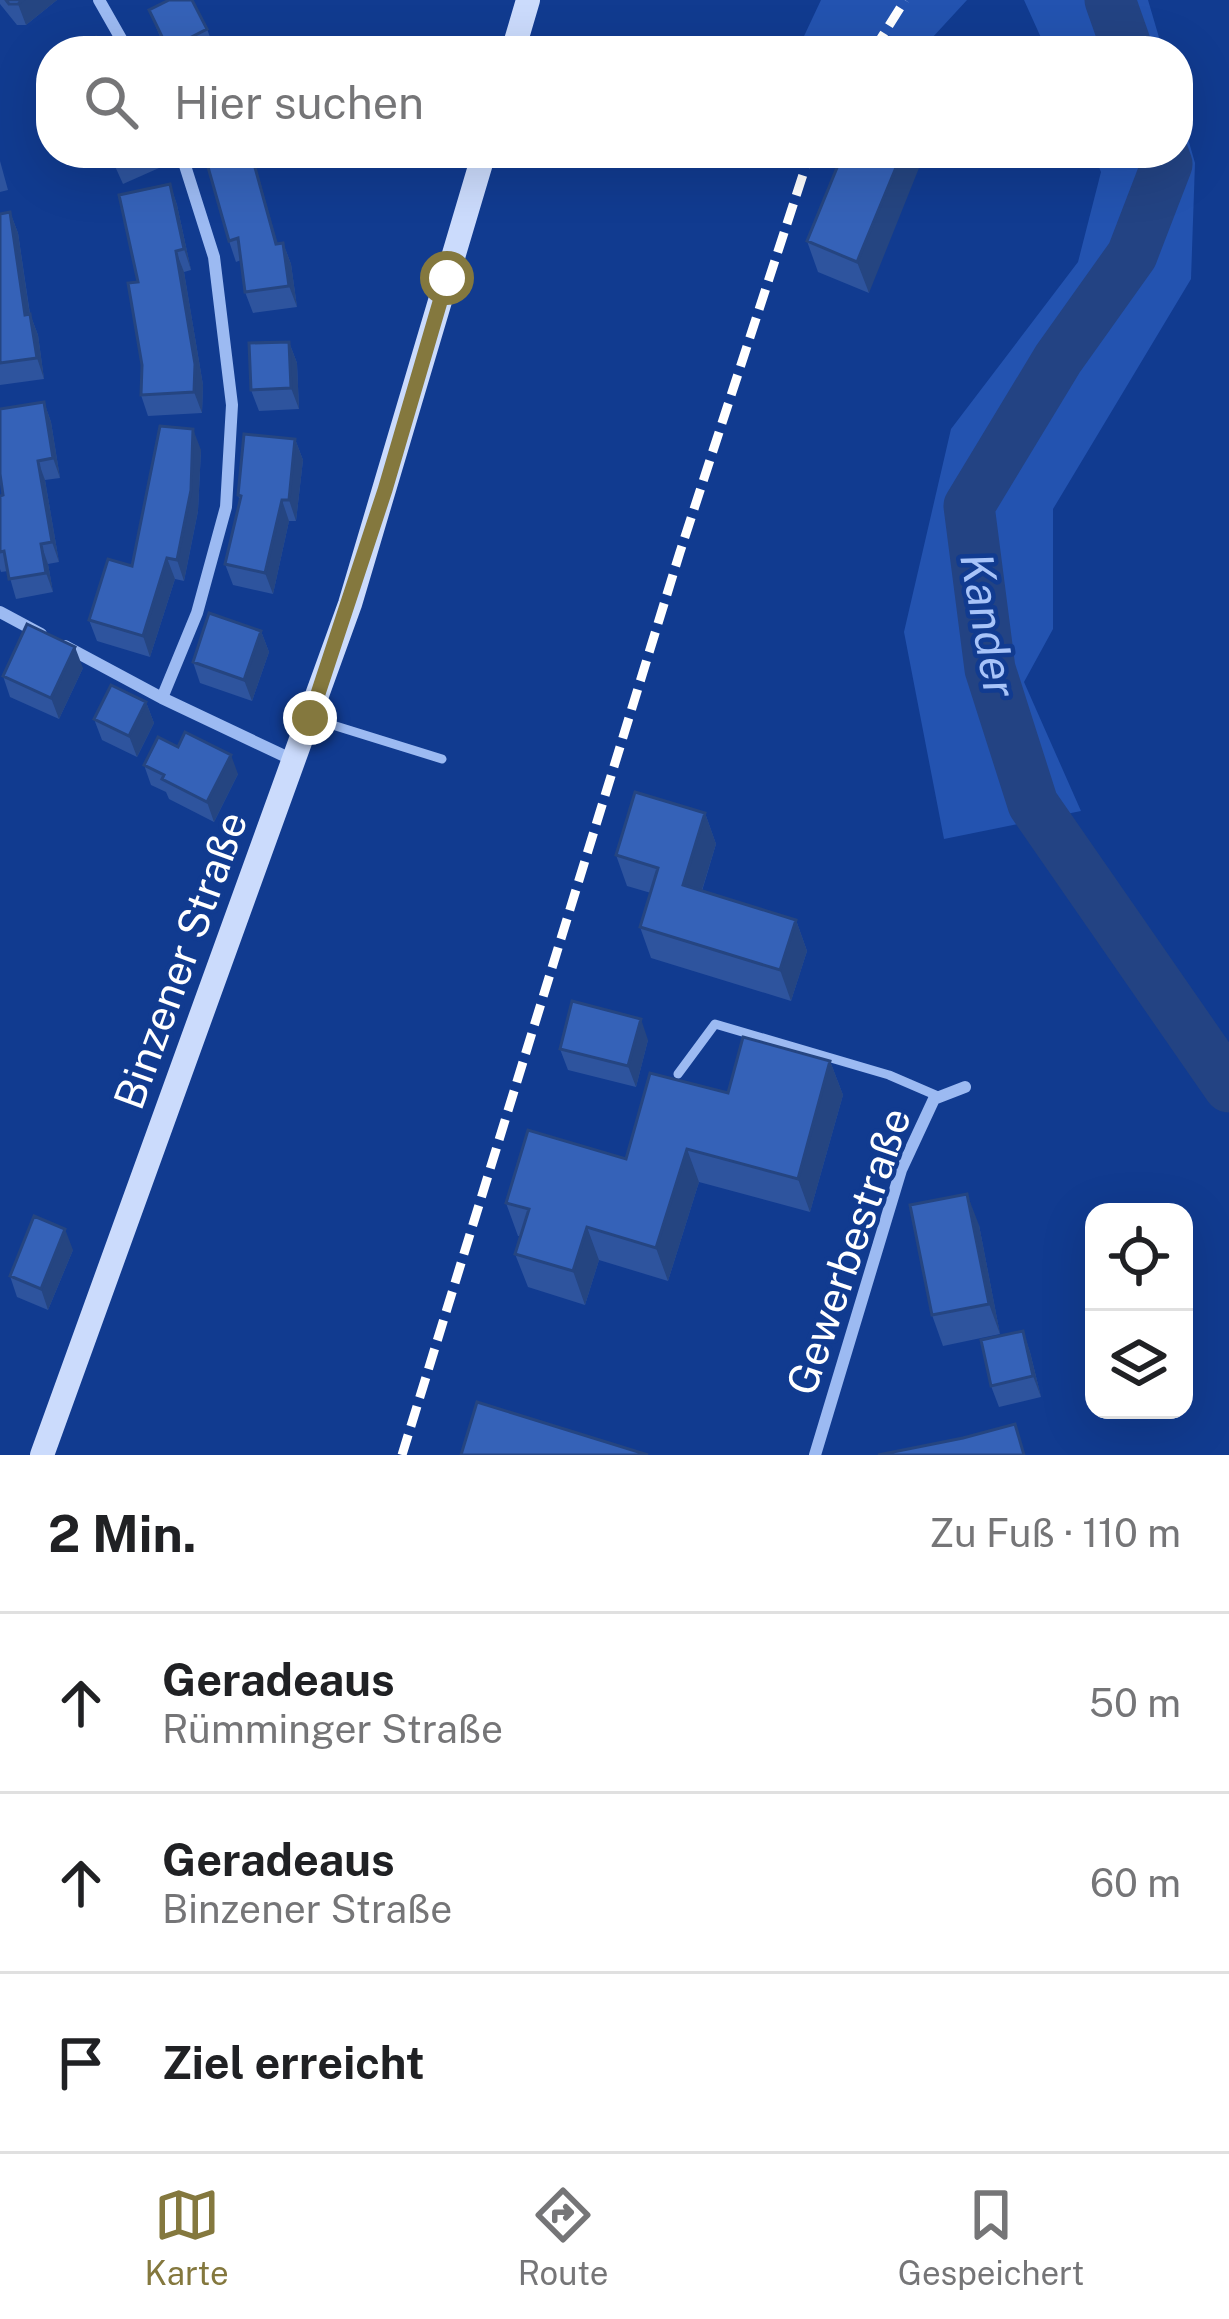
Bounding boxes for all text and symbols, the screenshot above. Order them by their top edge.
search box [36,36,1193,168]
icon: search [78,69,144,135]
text: Hier suchen [174,76,424,129]
route start [420,251,474,305]
water label: Kander [950,549,1028,702]
route end [283,691,337,745]
street label: Binzener Straße [104,805,256,1115]
street label: Gewerbestraße [776,1101,920,1401]
map controls [1085,1203,1193,1419]
button: locate [1085,1203,1193,1311]
button: layers [1085,1311,1193,1419]
text: 2 Min. [48,1504,196,1563]
text: Zu Fuß · 110 m [929,1510,1181,1556]
text: Geradeaus [162,1653,395,1706]
icon: ahead [48,1670,114,1736]
text: 50 m [1089,1680,1181,1726]
text: Rümminger Straße [162,1706,503,1752]
text: Geradeaus [162,1833,395,1886]
icon: ahead [48,1850,114,1916]
text: 60 m [1090,1860,1181,1906]
text: Binzener Straße [162,1886,452,1932]
icon: arrive [48,2030,114,2096]
text: Ziel erreicht [162,2036,424,2089]
tab: Karte [145,2182,229,2292]
tab: Route [518,2182,608,2292]
tab: Gespeichert [898,2182,1084,2292]

